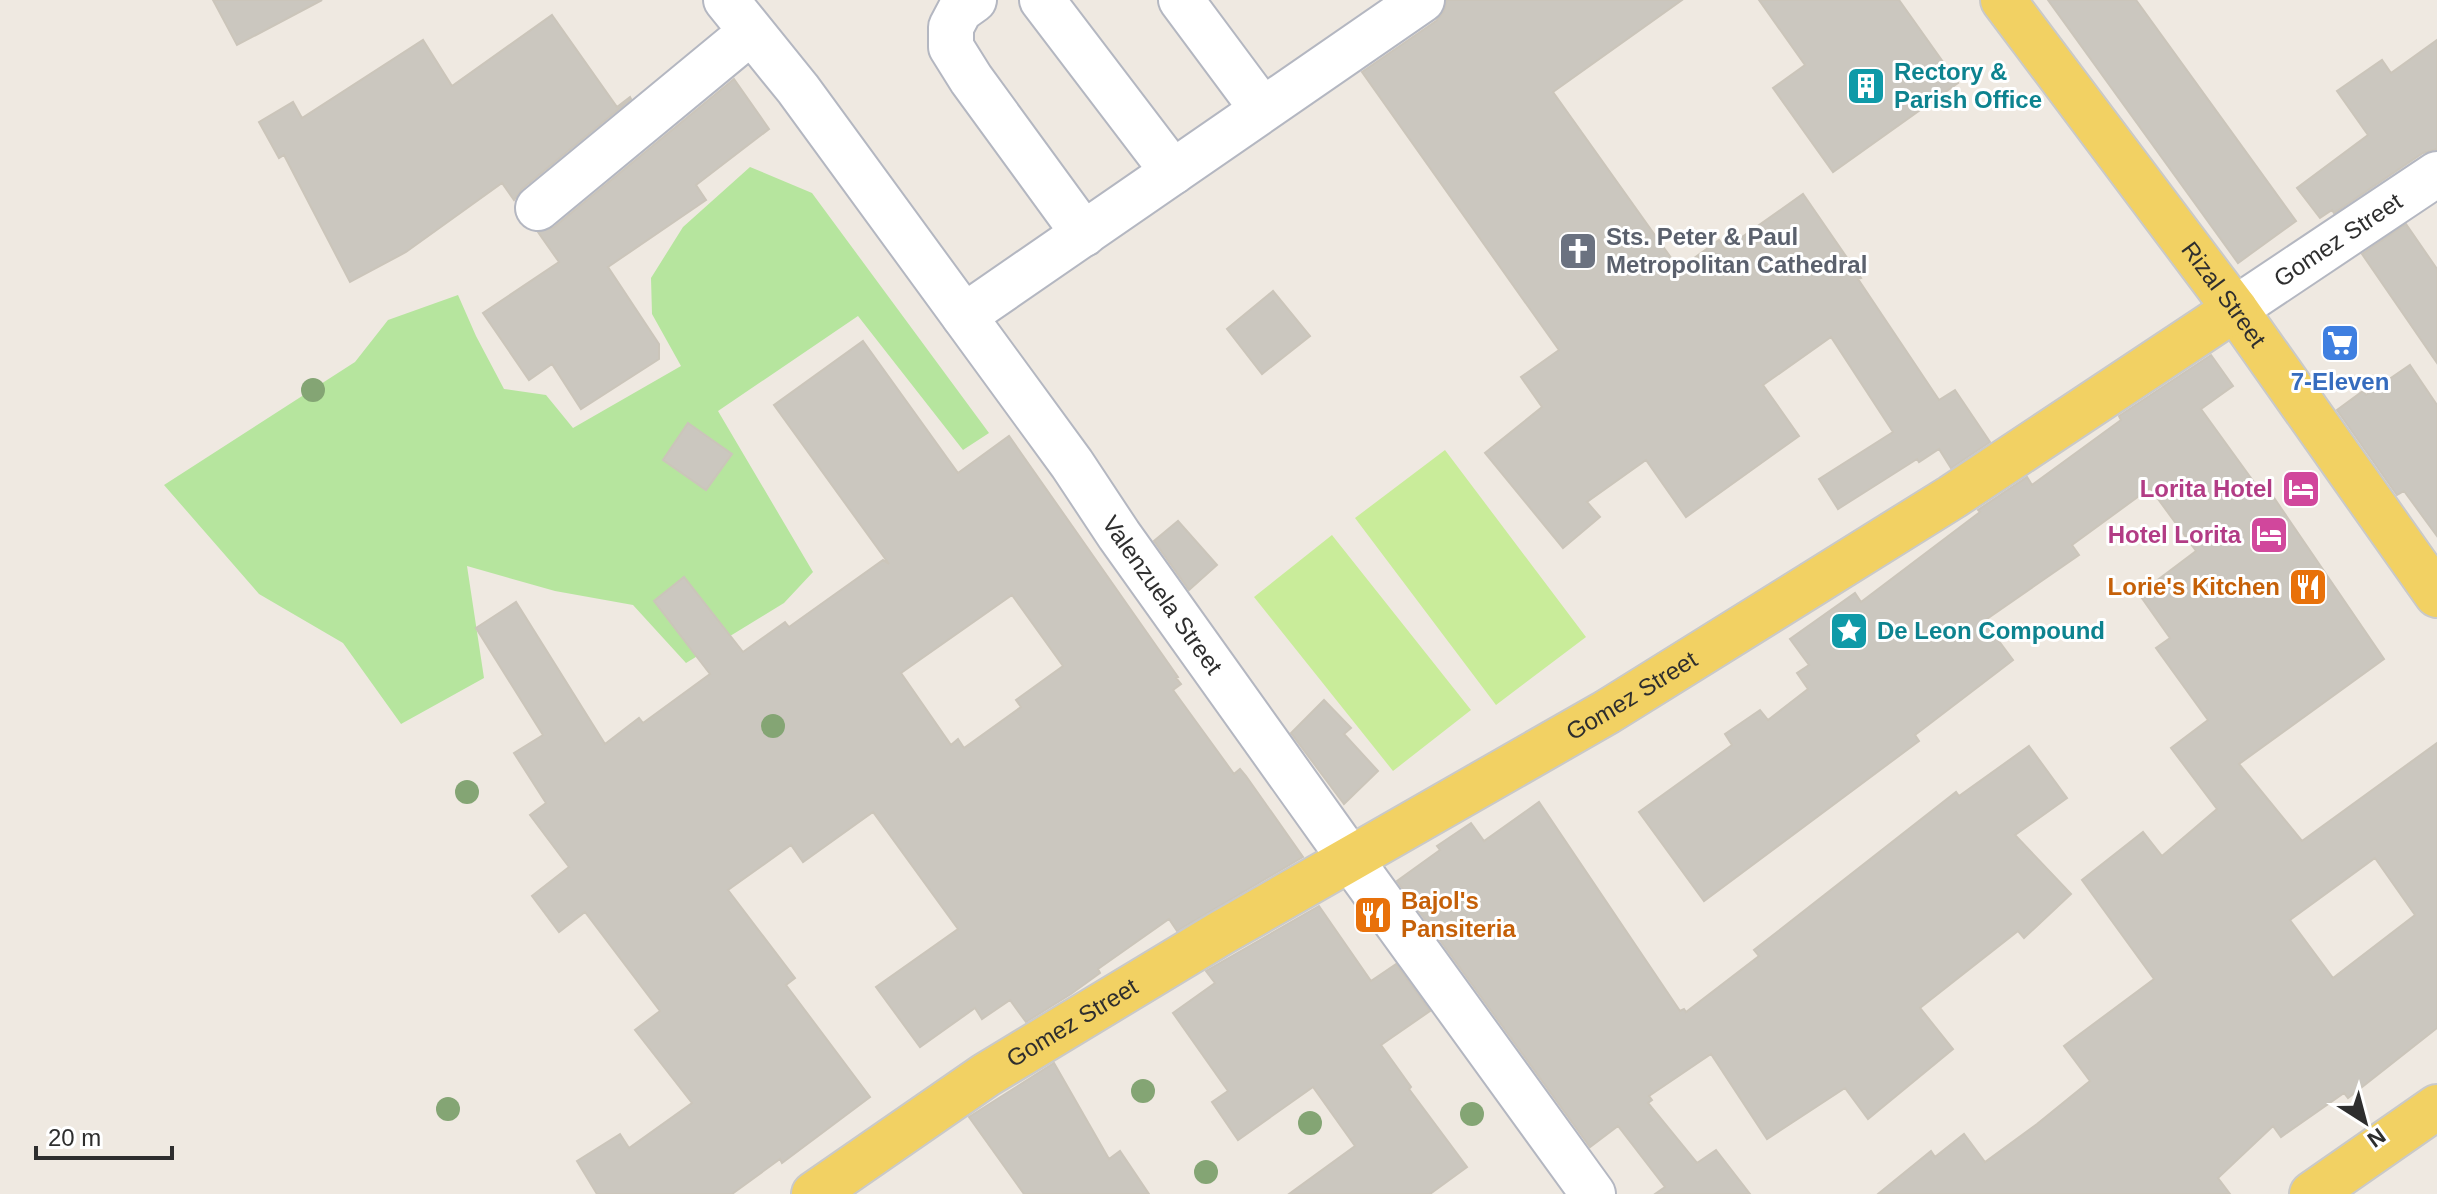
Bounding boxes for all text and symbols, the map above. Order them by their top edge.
place label: Rectory & Parish Office [1894,58,2042,113]
building icon: Rectory & Parish Office [1845,65,1887,107]
street label: Gomez Street [2269,187,2407,292]
place label: Sts. Peter & Paul Metropolitan Cathedral [1606,223,1867,278]
church icon: Sts. Peter & Paul Metropolitan Cathedral [1557,230,1599,272]
street label: Rizal Street [2176,236,2272,352]
supermarket icon: 7-Eleven [2319,322,2361,364]
place label: 7-Eleven [2291,368,2389,395]
hotel icon: Lorita Hotel [2280,468,2322,510]
place label: Lorita Hotel [2140,475,2273,502]
street label: Valenzuela Street [1097,511,1228,679]
hotel icon: Hotel Lorita [2248,514,2290,556]
place label: Hotel Lorita [2108,521,2242,548]
restaurant icon: Lorie's Kitchen [2287,566,2329,608]
place label: Lorie's Kitchen [2108,573,2280,600]
place icon: De Leon Compound [1828,610,1870,652]
place label: De Leon Compound [1877,617,2105,644]
street label: Gomez Street [1561,645,1702,745]
place label: Bajol's Pansiteria [1401,887,1516,942]
restaurant icon: Bajol's Pansiteria [1352,894,1394,936]
street label: Gomez Street [1002,972,1143,1072]
north arrow [2325,1082,2405,1162]
scale bar [36,1110,172,1160]
text: N [2363,1123,2390,1153]
text: 20 m [48,1124,101,1151]

